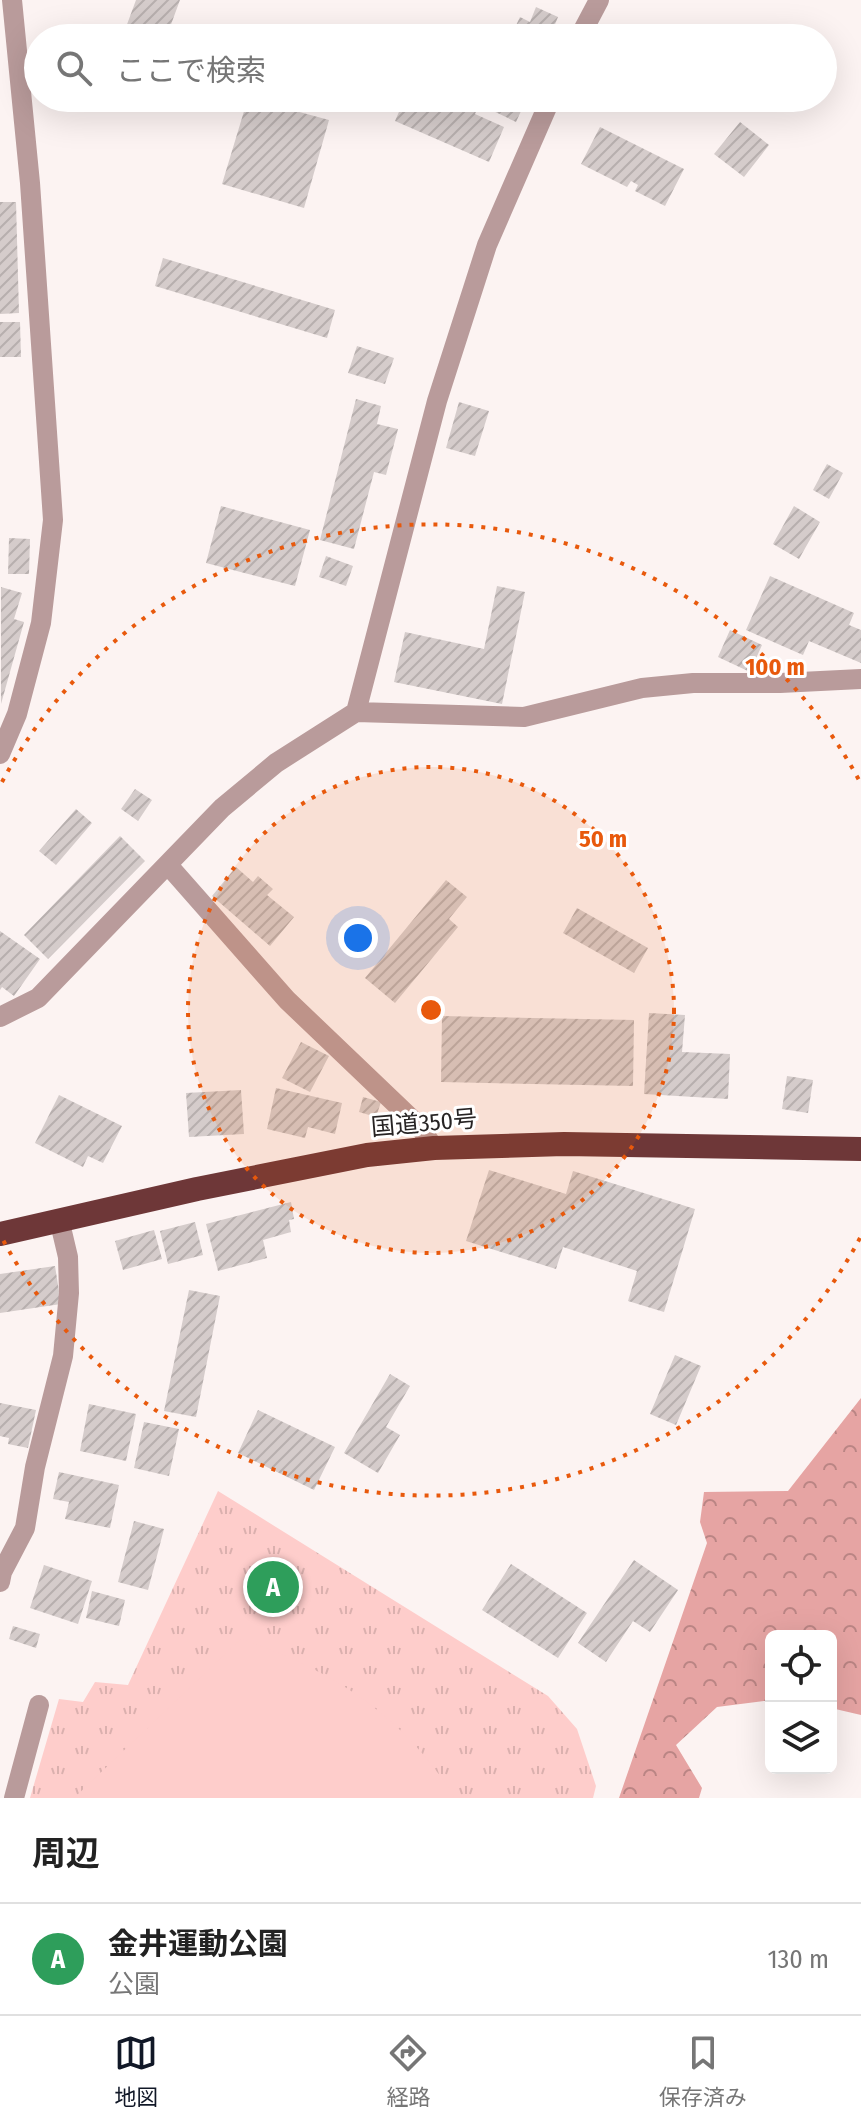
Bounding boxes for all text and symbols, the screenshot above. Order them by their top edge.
search box [24,24,837,112]
icon: search [52,46,96,90]
text: ここで検索 [116,53,266,89]
text: 100 m [745,653,805,681]
text: 50 m [579,825,627,853]
your location [338,918,378,958]
centre of rings [417,996,445,1024]
street label: 国道350号 [370,1104,478,1142]
pin: A [247,1557,299,1617]
map controls [765,1630,837,1774]
button: locate [765,1630,837,1702]
button: layers [765,1702,837,1774]
text: 周辺 [32,1833,100,1874]
text: 金井運動公園 [108,1926,288,1962]
text: A [51,1944,65,1975]
text: 130 m [767,1944,829,1975]
text: 公園 [108,1969,160,2000]
tab: 地図 [114,2031,158,2111]
tab: 経路 [386,2031,431,2111]
tab: 保存済み [659,2031,747,2111]

